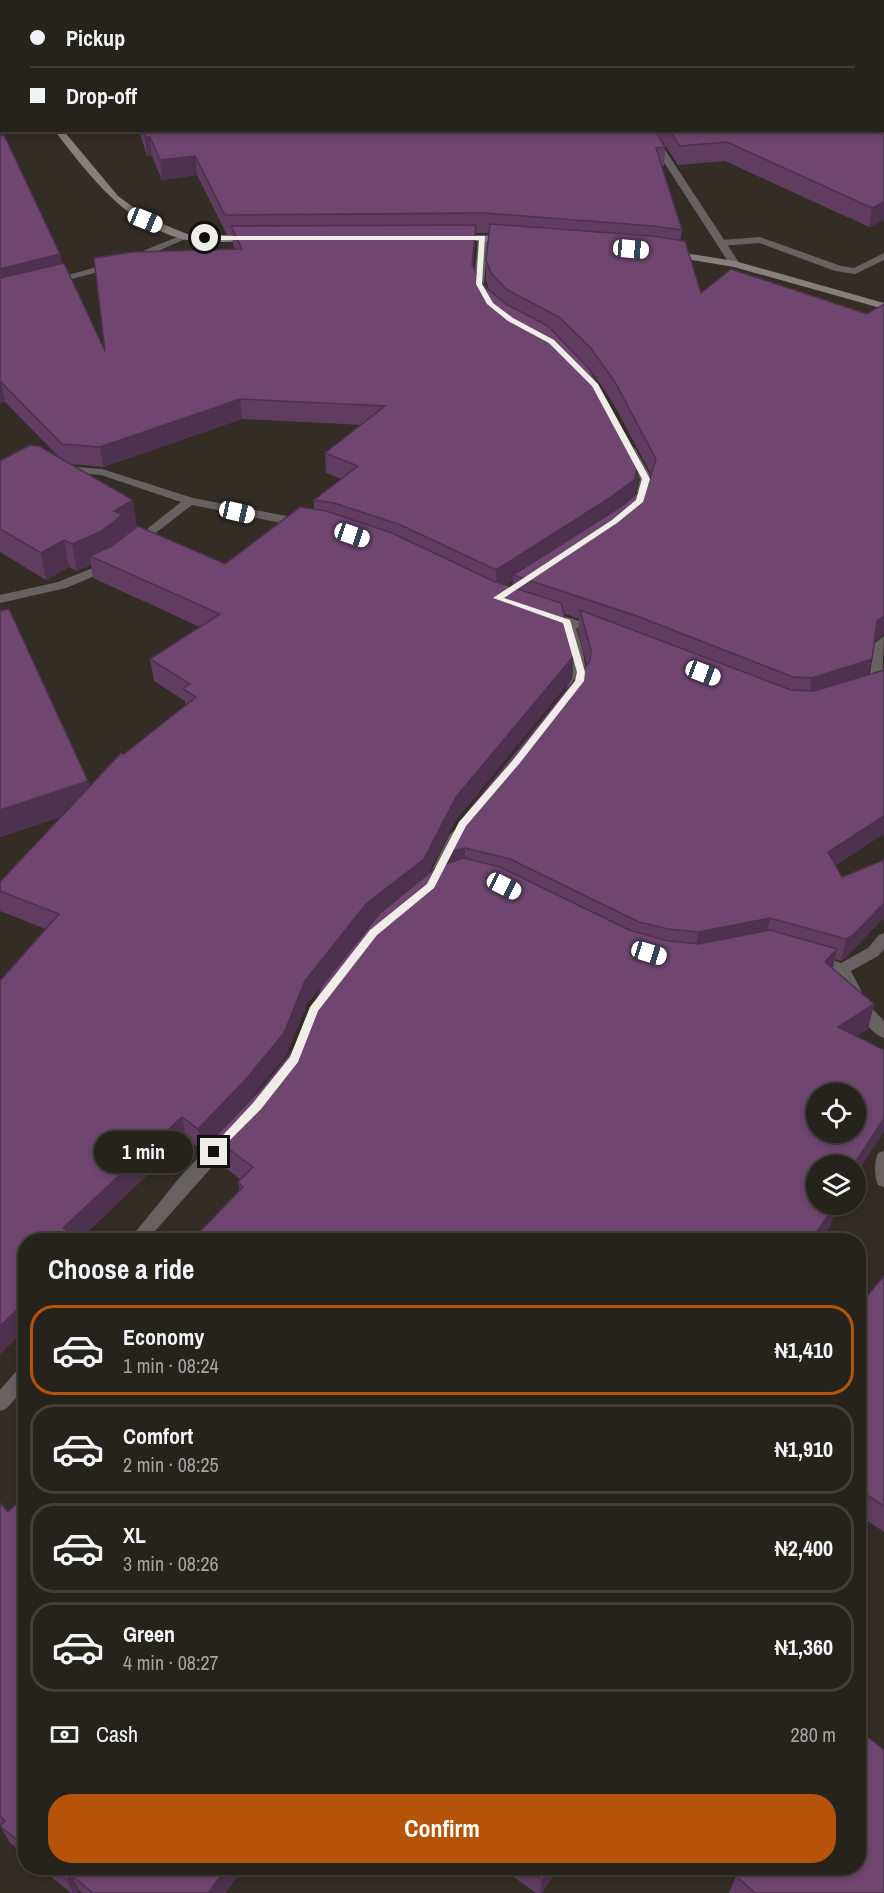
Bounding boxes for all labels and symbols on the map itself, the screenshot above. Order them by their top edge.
car [125,205,165,235]
route start [191,224,218,251]
car [612,238,650,260]
car [217,499,257,525]
car [332,521,372,549]
car [683,658,723,688]
car [484,870,524,902]
car [629,939,669,967]
callout: 1 min [94,1131,193,1173]
route end [200,1138,227,1165]

